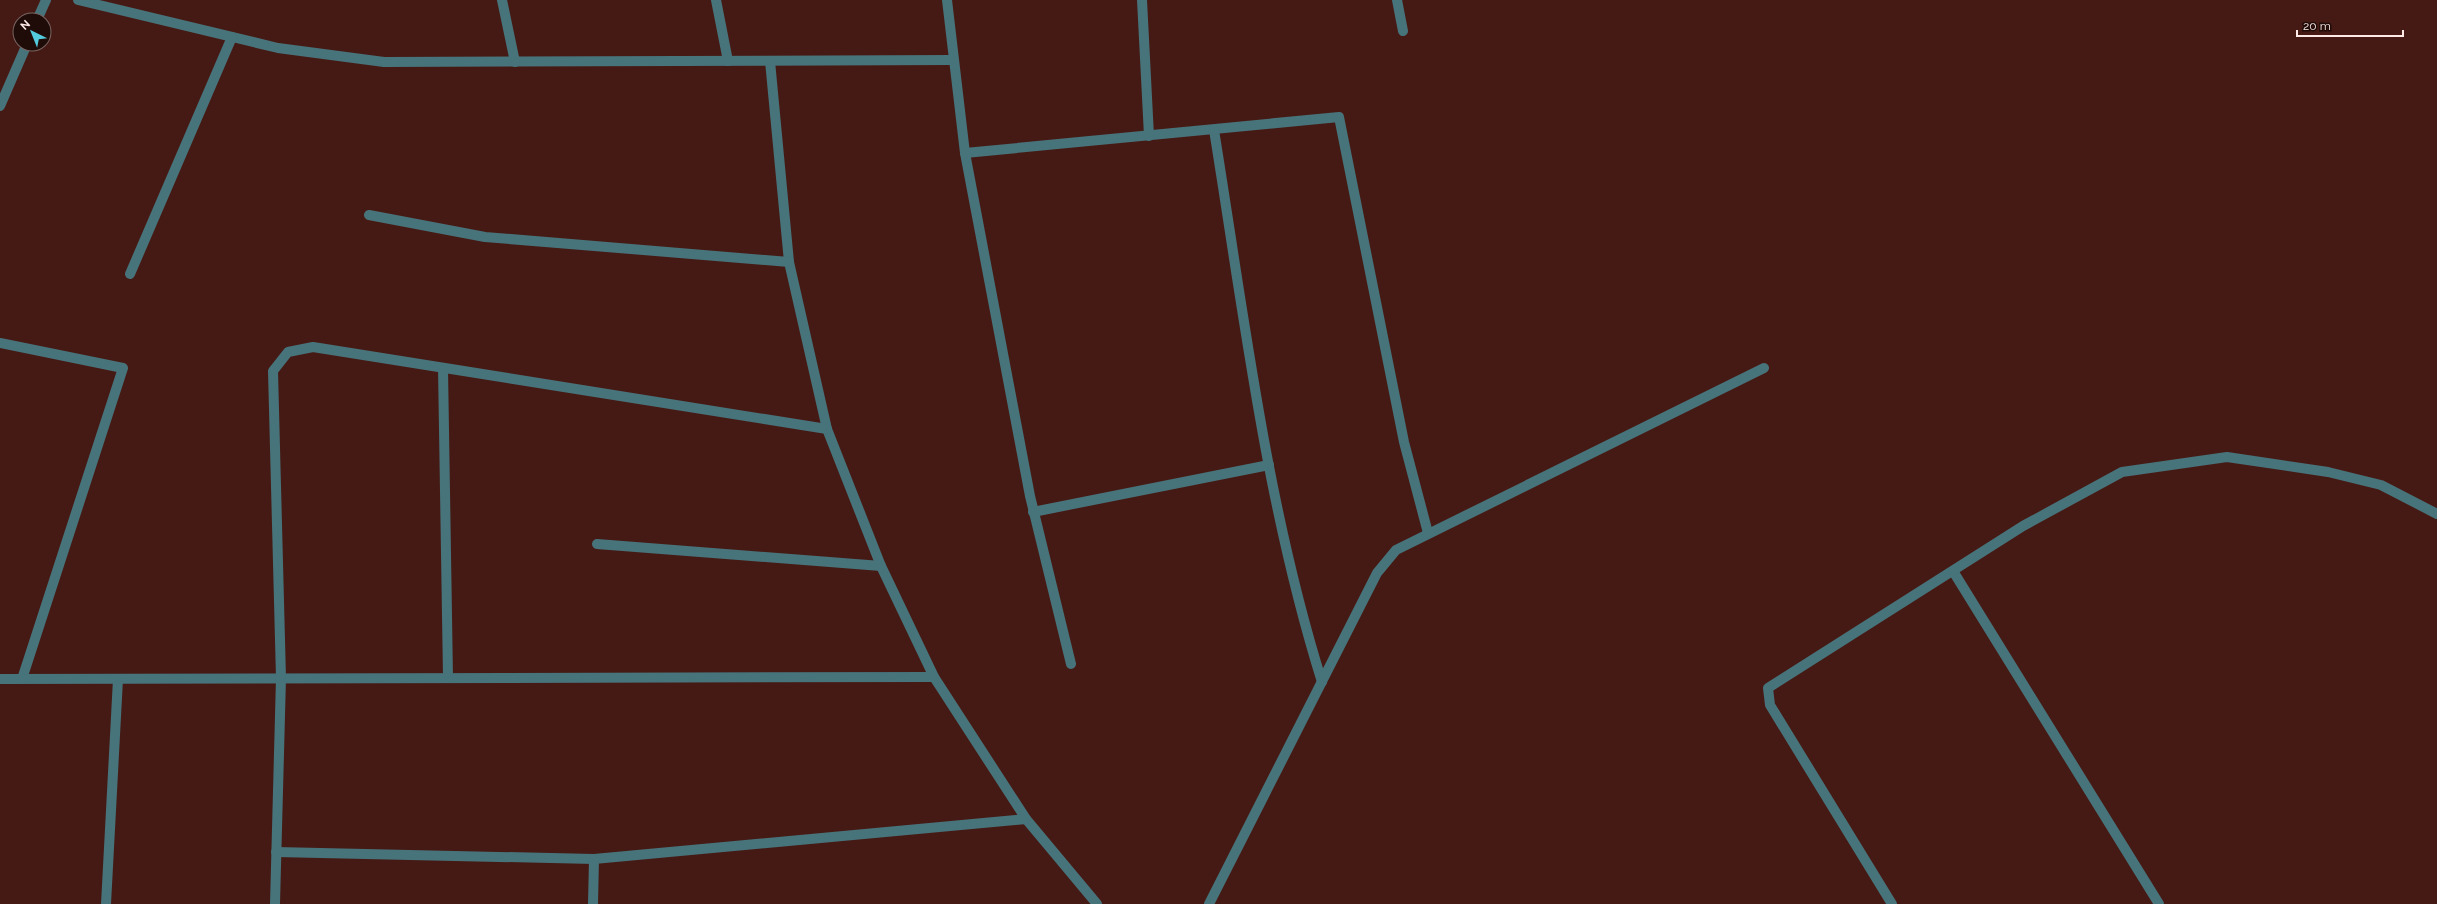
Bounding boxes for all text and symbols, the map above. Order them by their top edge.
north arrow [12,12,52,52]
scale bar [2297,12,2403,38]
text: N [18,17,33,33]
text: 20 m [2303,19,2331,33]

